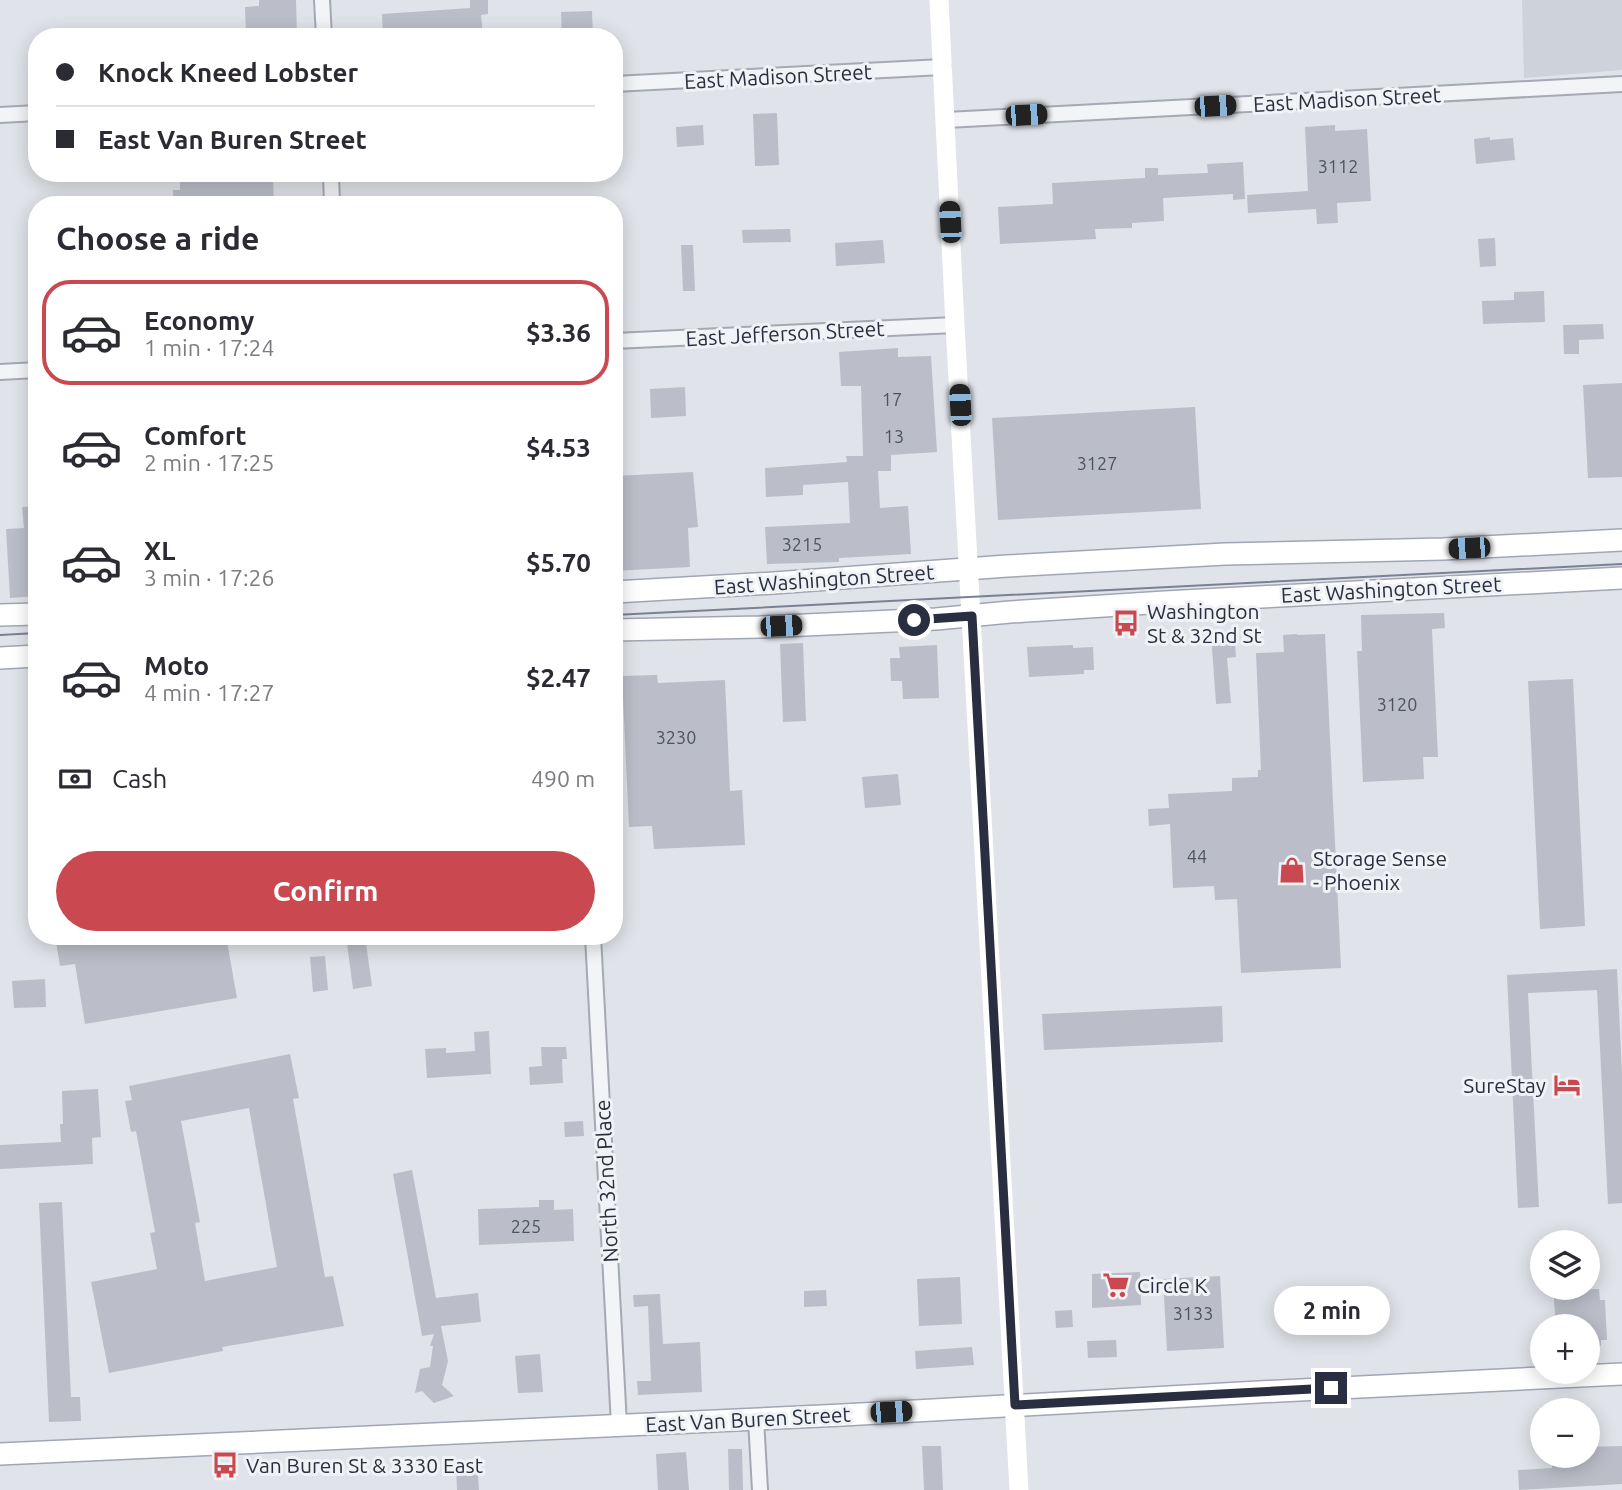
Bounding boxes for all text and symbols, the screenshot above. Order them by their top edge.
text: Knock Kneed Lobster [98,58,358,87]
street label: East Madison Street [684,59,872,93]
street label: East Madison Street [1253,82,1441,116]
car [1194,94,1237,118]
car [1005,103,1048,127]
text: East Van Buren Street [98,125,367,154]
house number: 3112 [1318,156,1358,176]
car [939,200,962,244]
text: Choose a ride [56,220,259,256]
icon: car [60,301,123,364]
text: Economy [144,306,254,335]
street label: East Jefferson Street [685,316,885,350]
text: $3.36 [526,318,591,347]
text: 1 min · 17:24 [144,335,275,360]
car [949,383,972,427]
house number: 17 [882,389,902,409]
icon: car [60,416,123,479]
text: Comfort [144,421,247,450]
house number: 13 [884,426,904,446]
text: $4.53 [526,433,591,462]
text: 2 min · 17:25 [144,450,275,475]
house number: 3127 [1077,453,1117,473]
icon: car [60,531,123,594]
house number: 3215 [782,534,822,554]
text: XL [144,536,175,565]
car [1448,536,1491,560]
text: $5.70 [526,548,591,577]
street label: East Washington Street [713,559,935,599]
text: 3 min · 17:26 [144,565,275,590]
street label: East Washington Street [1280,571,1502,607]
place label: Washington St & 32nd St [1147,599,1262,647]
route start [898,604,930,636]
bus stop icon: Washington St & 32nd St [1111,608,1141,638]
car [760,614,803,638]
icon: car [60,646,123,709]
text: Moto [144,651,209,680]
text: $2.47 [526,663,591,692]
text: 4 min · 17:27 [144,680,275,705]
house number: 3120 [1377,694,1417,714]
house number: 3230 [656,727,696,747]
icon: cash [56,760,94,798]
text: Cash [112,764,167,793]
text: 490 m [531,766,595,791]
house number: 44 [1187,846,1207,866]
place label: Storage Sense - Phoenix [1313,846,1447,894]
button: Confirm [56,851,595,931]
shop icon: Storage Sense - Phoenix [1277,855,1307,885]
hotel icon: SureStay [1552,1070,1582,1100]
place label: SureStay [1463,1073,1546,1097]
street label: North 32nd Place [590,1099,622,1263]
house number: 225 [511,1216,541,1236]
map controls [1530,1230,1600,1468]
button: layers [1530,1230,1600,1300]
supermarket icon: Circle K [1101,1270,1131,1300]
place label: Circle K [1137,1273,1208,1297]
callout: 2 min [1273,1286,1389,1336]
text: 2 min [1303,1298,1361,1323]
house number: 3133 [1173,1303,1213,1323]
button: + [1530,1314,1600,1384]
route end [1315,1372,1347,1404]
button: − [1530,1398,1600,1468]
car [870,1400,913,1424]
street label: East Van Buren Street [645,1402,851,1436]
bus stop icon: Van Buren St & 3330 East [210,1450,240,1480]
place label: Van Buren St & 3330 East [246,1453,483,1477]

